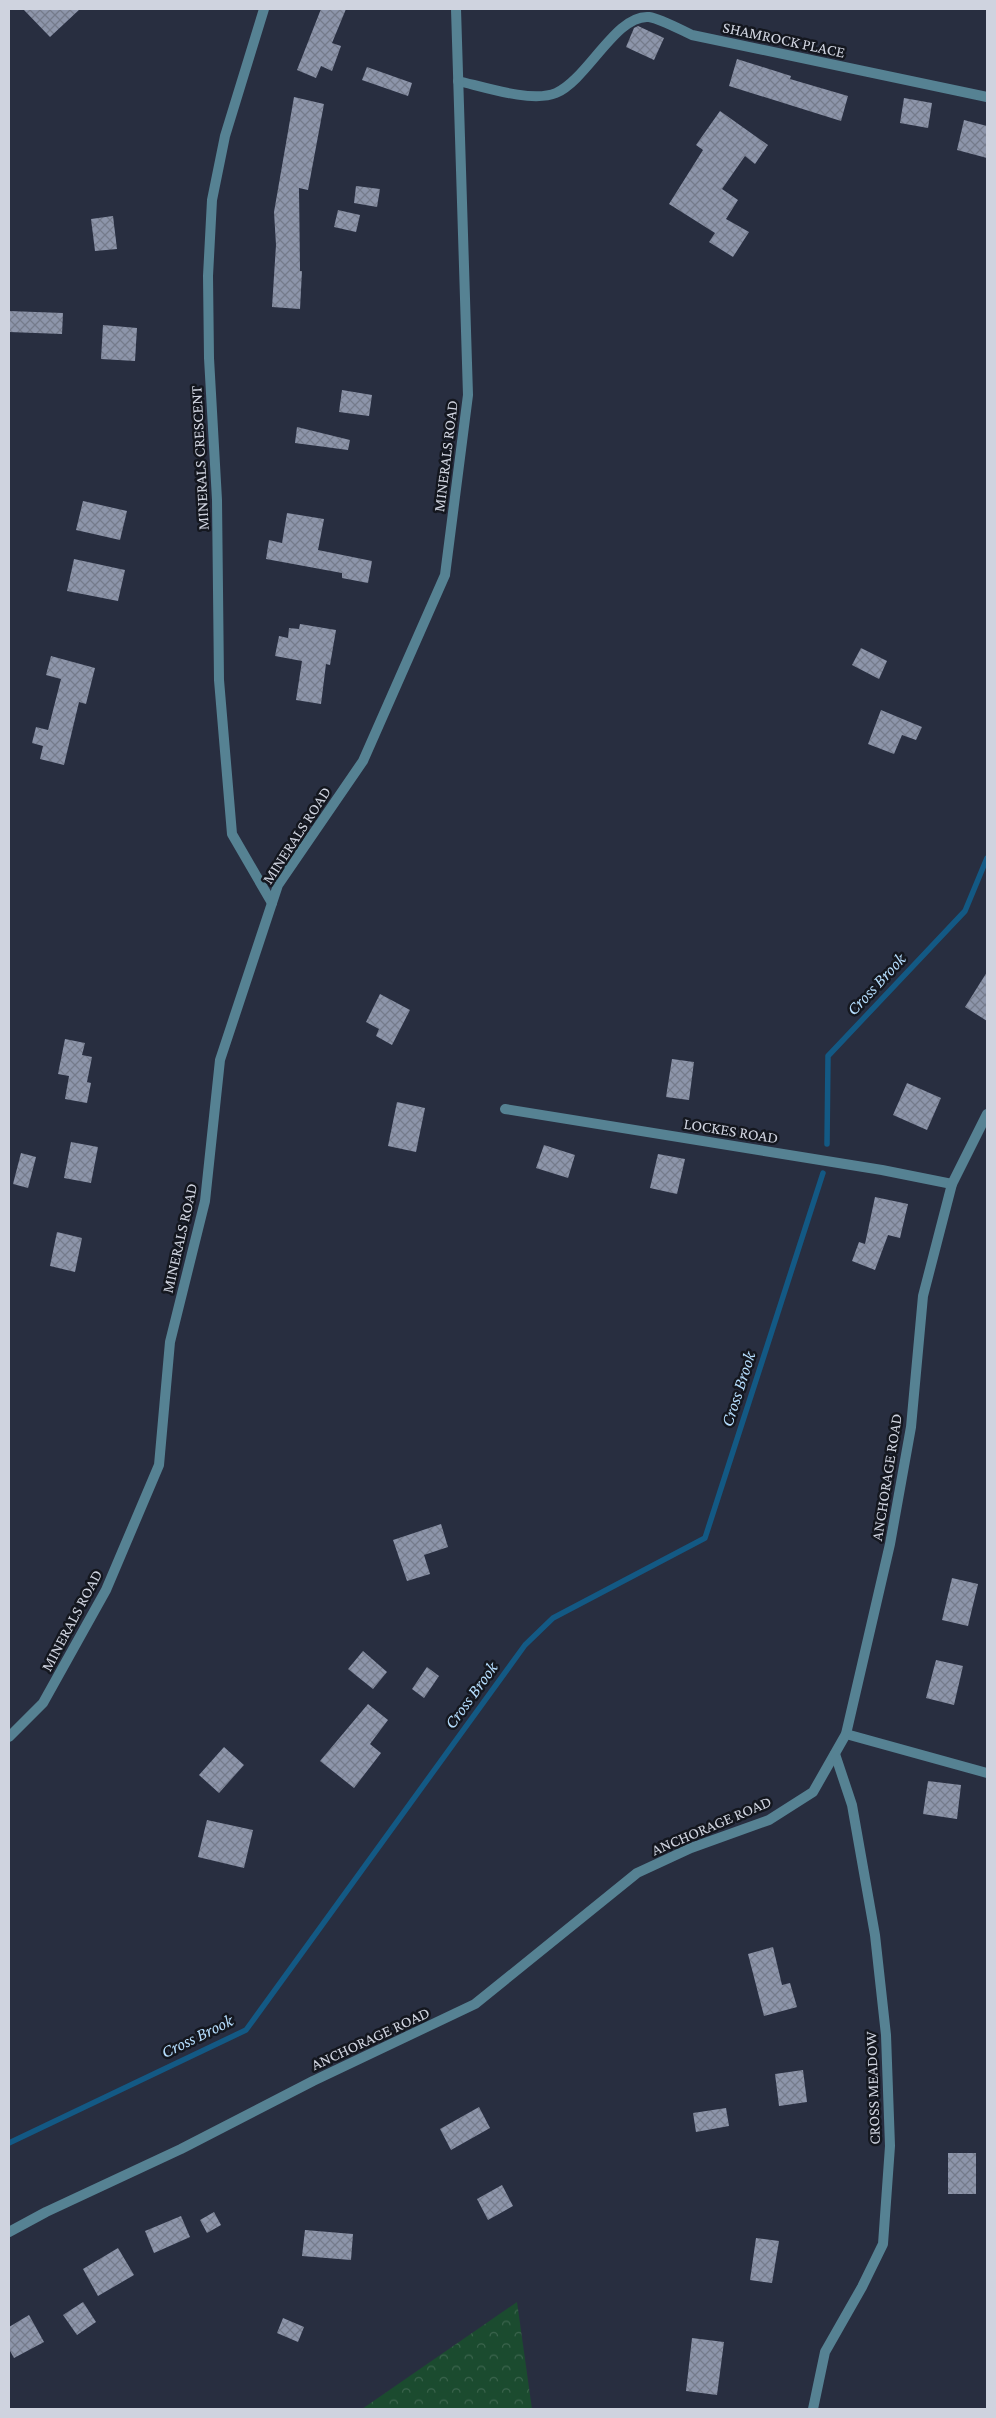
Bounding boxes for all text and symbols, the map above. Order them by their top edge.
street label: SHAMROCK PLACE [721,18,847,61]
street label: MINERALS CRESCENT [187,385,212,531]
street label: MINERALS ROAD [430,399,461,513]
street label: MINERALS ROAD [259,784,334,887]
water label: Cross Brook [842,948,911,1019]
street label: LOCKES ROAD [682,1115,779,1146]
street label: MINERALS ROAD [159,1181,200,1295]
water label: Cross Brook [716,1348,760,1429]
street label: ANCHORAGE ROAD [868,1412,905,1542]
street label: MINERALS ROAD [38,1567,105,1674]
water label: Cross Brook [440,1657,503,1732]
street label: ANCHORAGE ROAD [649,1793,774,1858]
street label: ANCHORAGE ROAD [308,2004,432,2073]
water label: Cross Brook [158,2009,237,2062]
street label: CROSS MEADOW [862,2031,883,2145]

